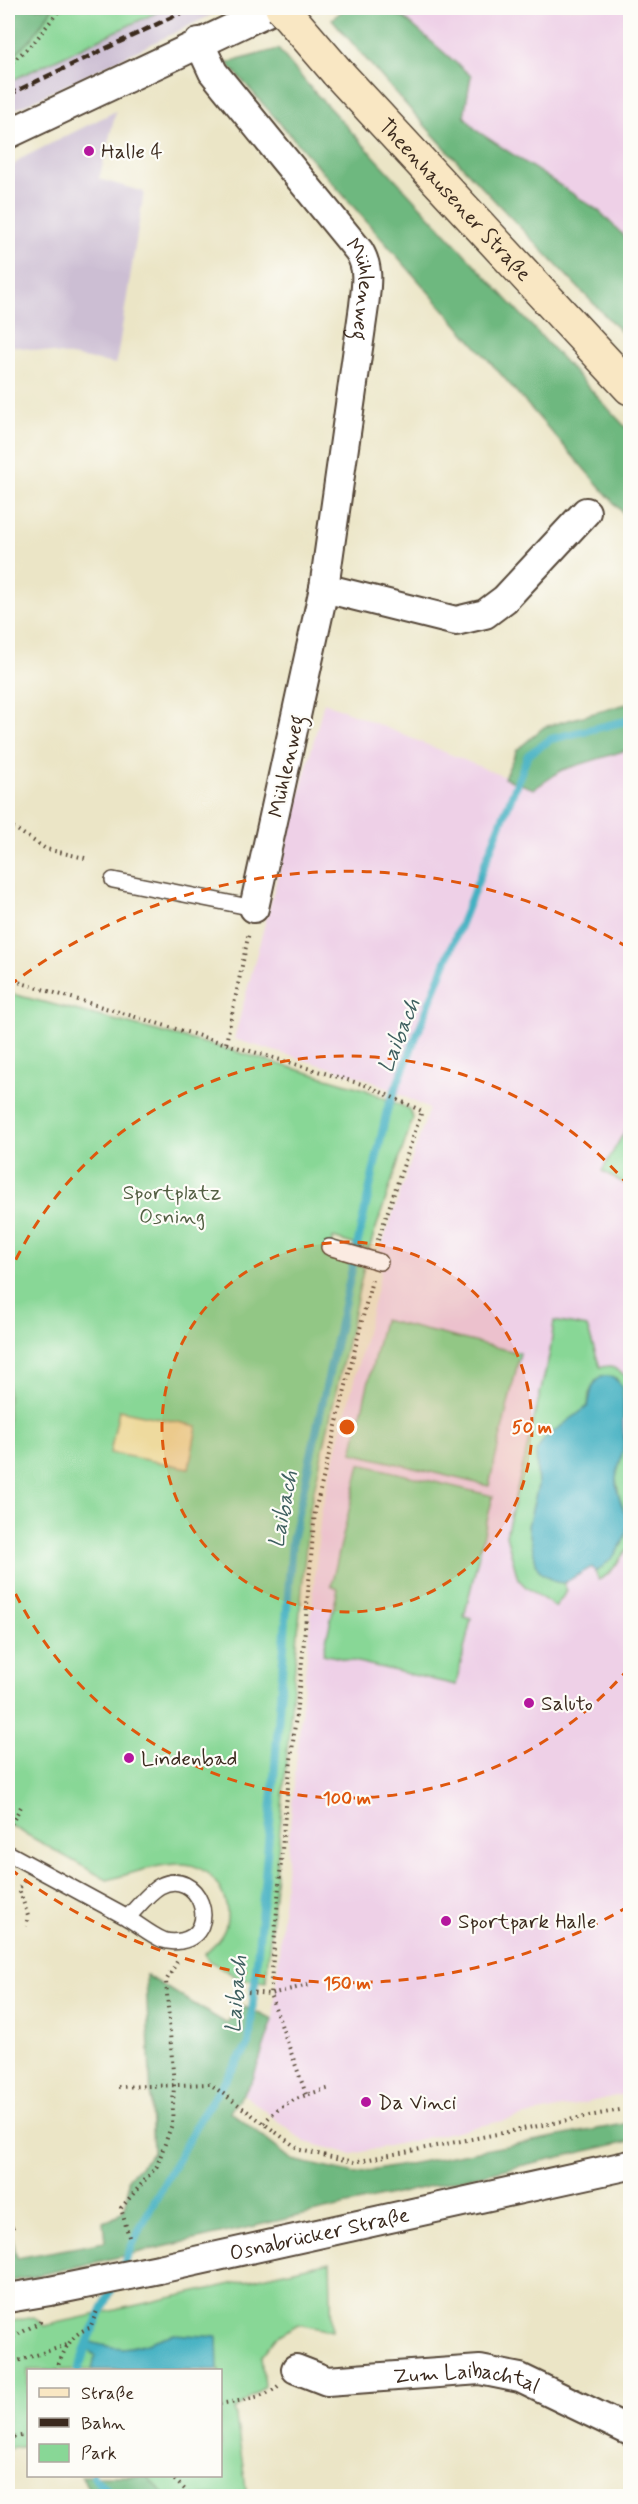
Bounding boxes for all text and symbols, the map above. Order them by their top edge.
street label: Theenhausener Straße [372,113,537,288]
place label: Halle 4 [101,138,163,166]
marker: Halle 4 [82,144,96,158]
street label: Mühlenweg [339,232,379,342]
street label: Mühlenweg [262,712,313,821]
water label: Laibach [372,994,428,1077]
park label: Sportplatz Osning [123,1179,221,1231]
text: 50 m [512,1416,552,1440]
centre of rings [337,1417,357,1437]
water label: Laibach [263,1468,305,1550]
place label: Saluto [541,1690,593,1718]
marker: Saluto [522,1696,536,1710]
place label: Lindenbad [141,1745,237,1773]
marker: Lindenbad [122,1751,136,1765]
text: 100 m [323,1787,371,1811]
place label: Sportpark Halle [458,1908,597,1936]
marker: Sportpark Halle [439,1914,453,1928]
water label: Laibach [220,1954,254,2034]
text: 150 m [323,1972,371,1996]
place label: Da Vinci [378,2089,457,2117]
marker: Da Vinci [359,2095,373,2109]
street label: Osnabrücker Straße [227,2201,412,2268]
street label: Zum Laibachtal [392,2357,544,2401]
legend [27,2369,222,2477]
text: Straße [81,2382,134,2406]
text: Bahn [81,2412,125,2436]
text: Park [81,2442,117,2466]

